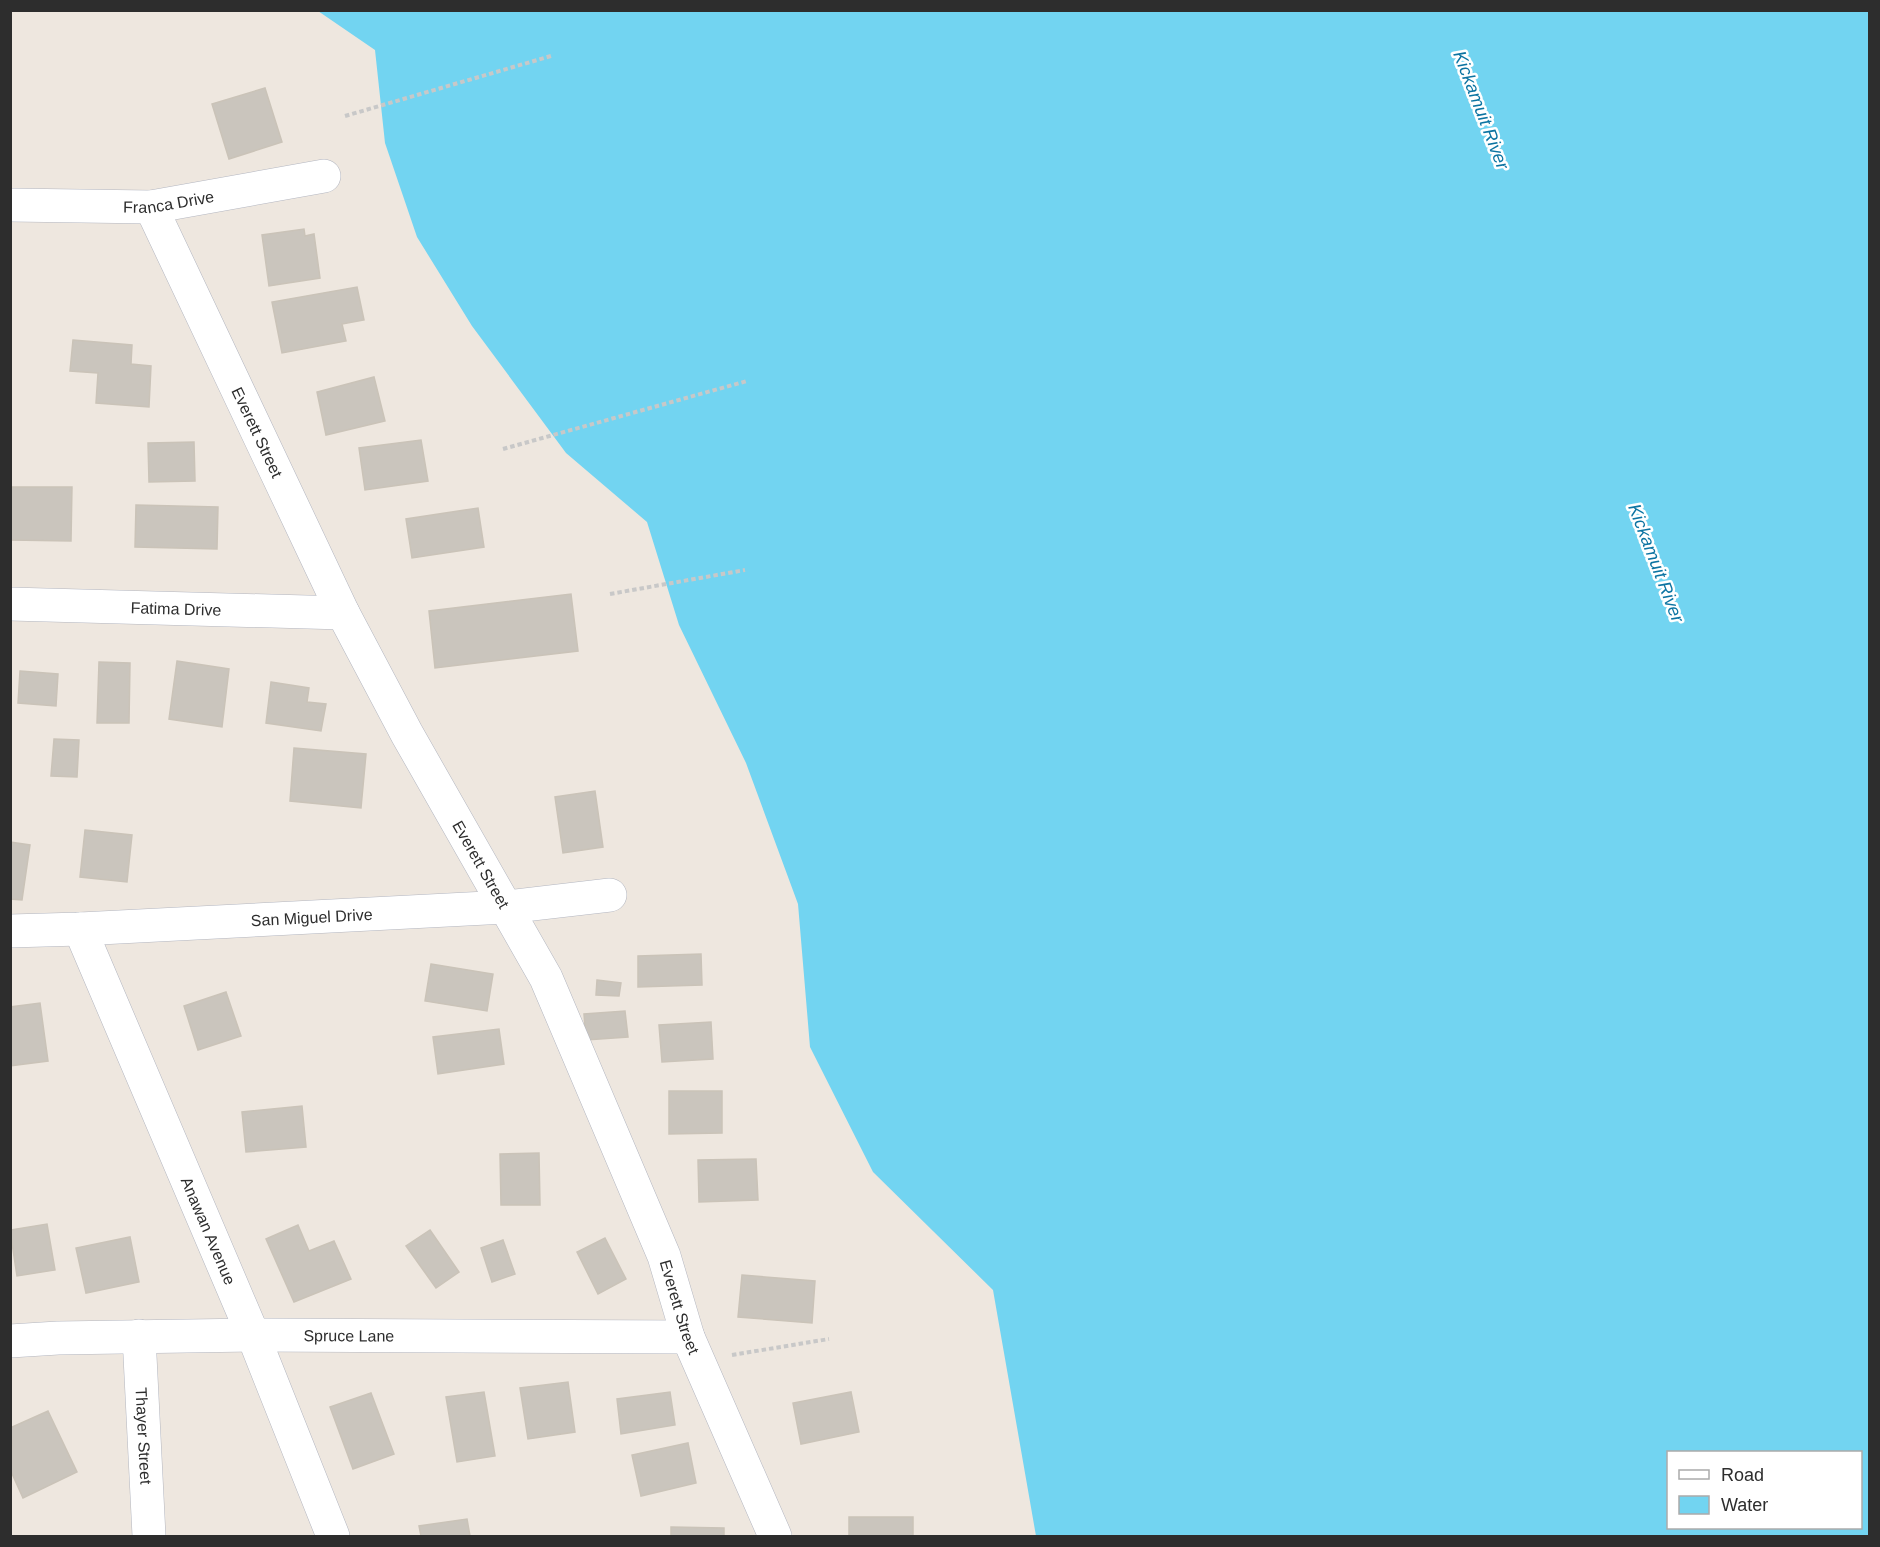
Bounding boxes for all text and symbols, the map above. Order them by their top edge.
water label: Kickamuit River [1449,48,1513,173]
street label: Franca Drive [123,188,215,217]
street label: Everett Street [228,384,286,481]
water label: Kickamuit River [1624,501,1688,626]
street label: Fatima Drive [130,599,222,619]
street label: Everett Street [449,818,513,912]
street label: San Miguel Drive [250,906,373,929]
street label: Anawan Avenue [178,1175,239,1287]
street label: Everett Street [657,1258,703,1357]
street label: Spruce Lane [303,1327,394,1345]
street label: Thayer Street [133,1387,154,1485]
legend [1667,1451,1862,1529]
text: Road [1721,1465,1764,1485]
text: Water [1721,1495,1768,1515]

